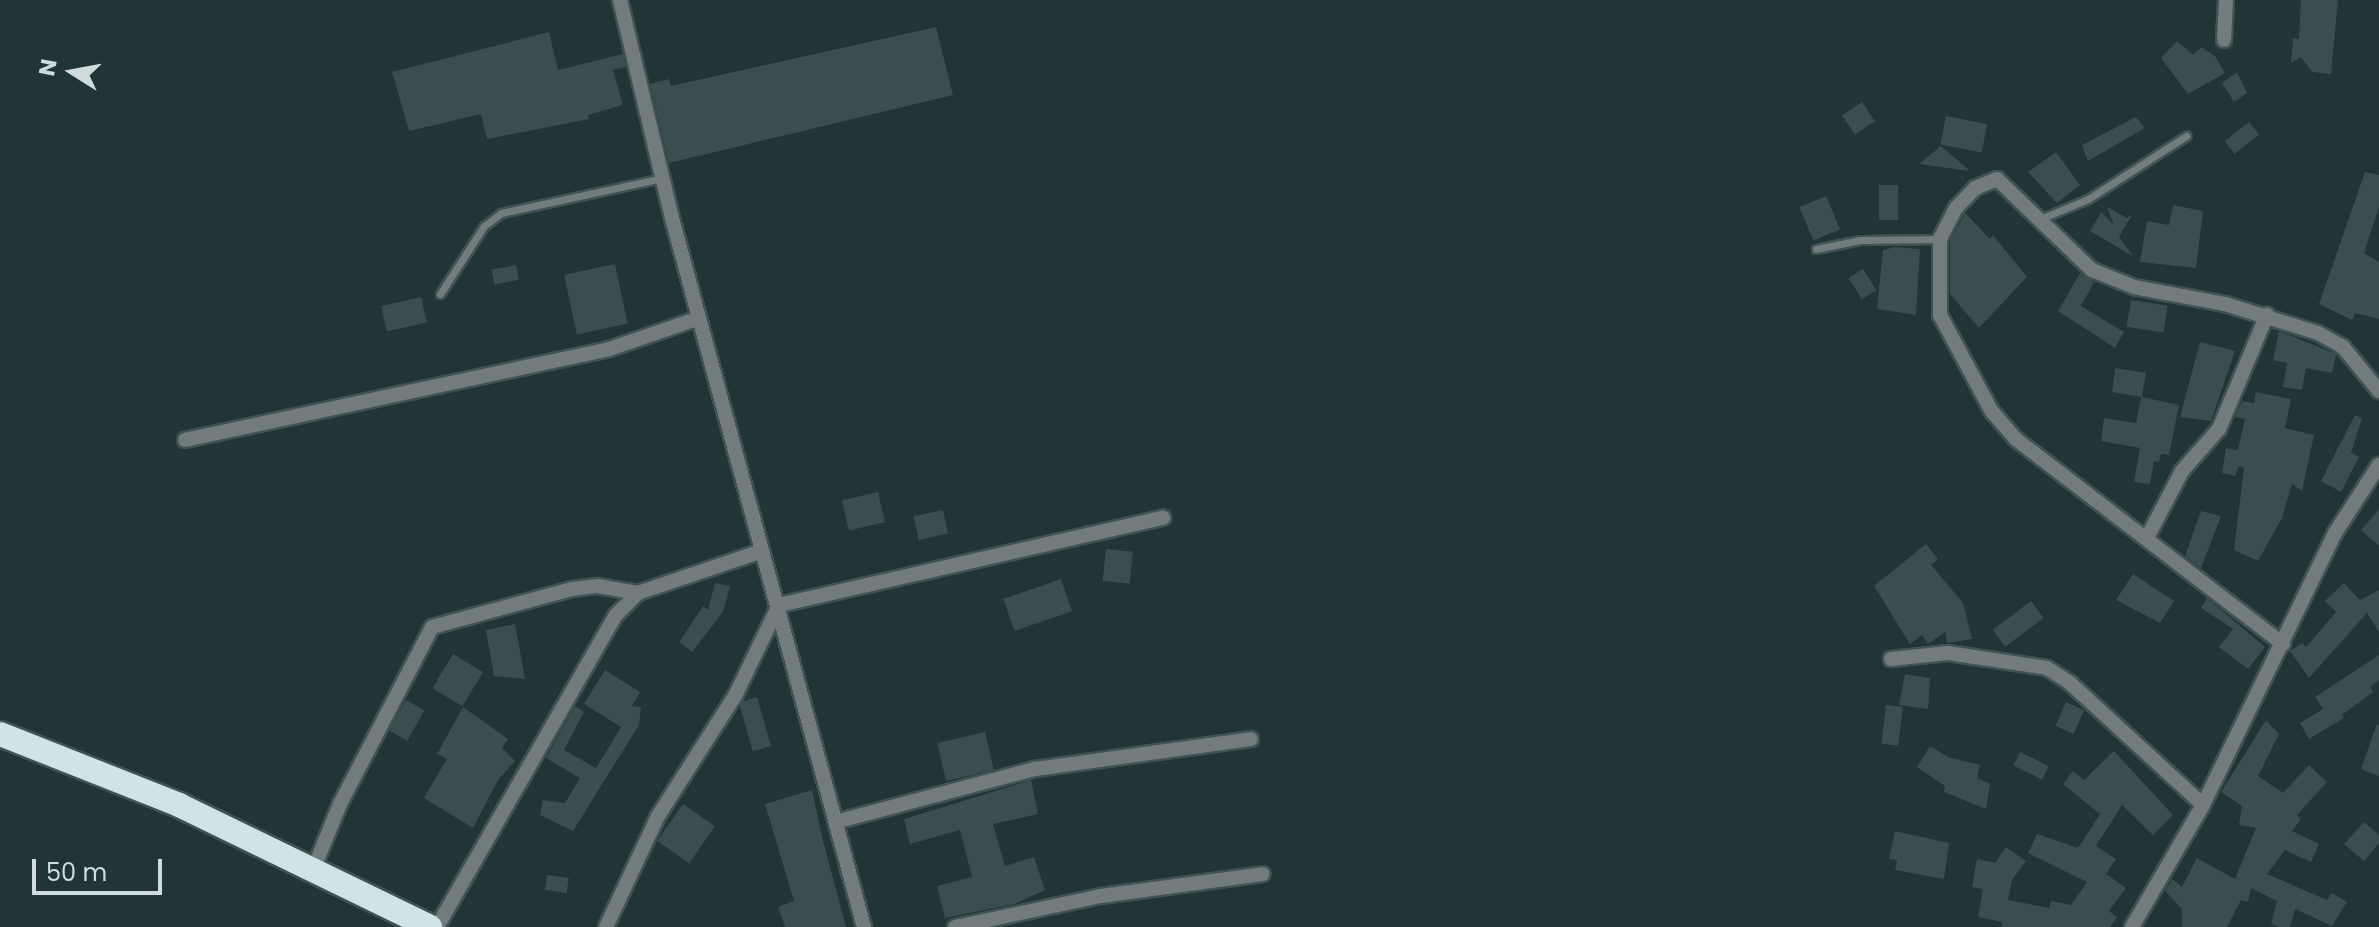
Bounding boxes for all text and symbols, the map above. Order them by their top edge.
north arrow [32,32,112,112]
text: N [31,56,65,78]
scale bar [36,843,166,893]
text: 50 m [46,856,107,889]

